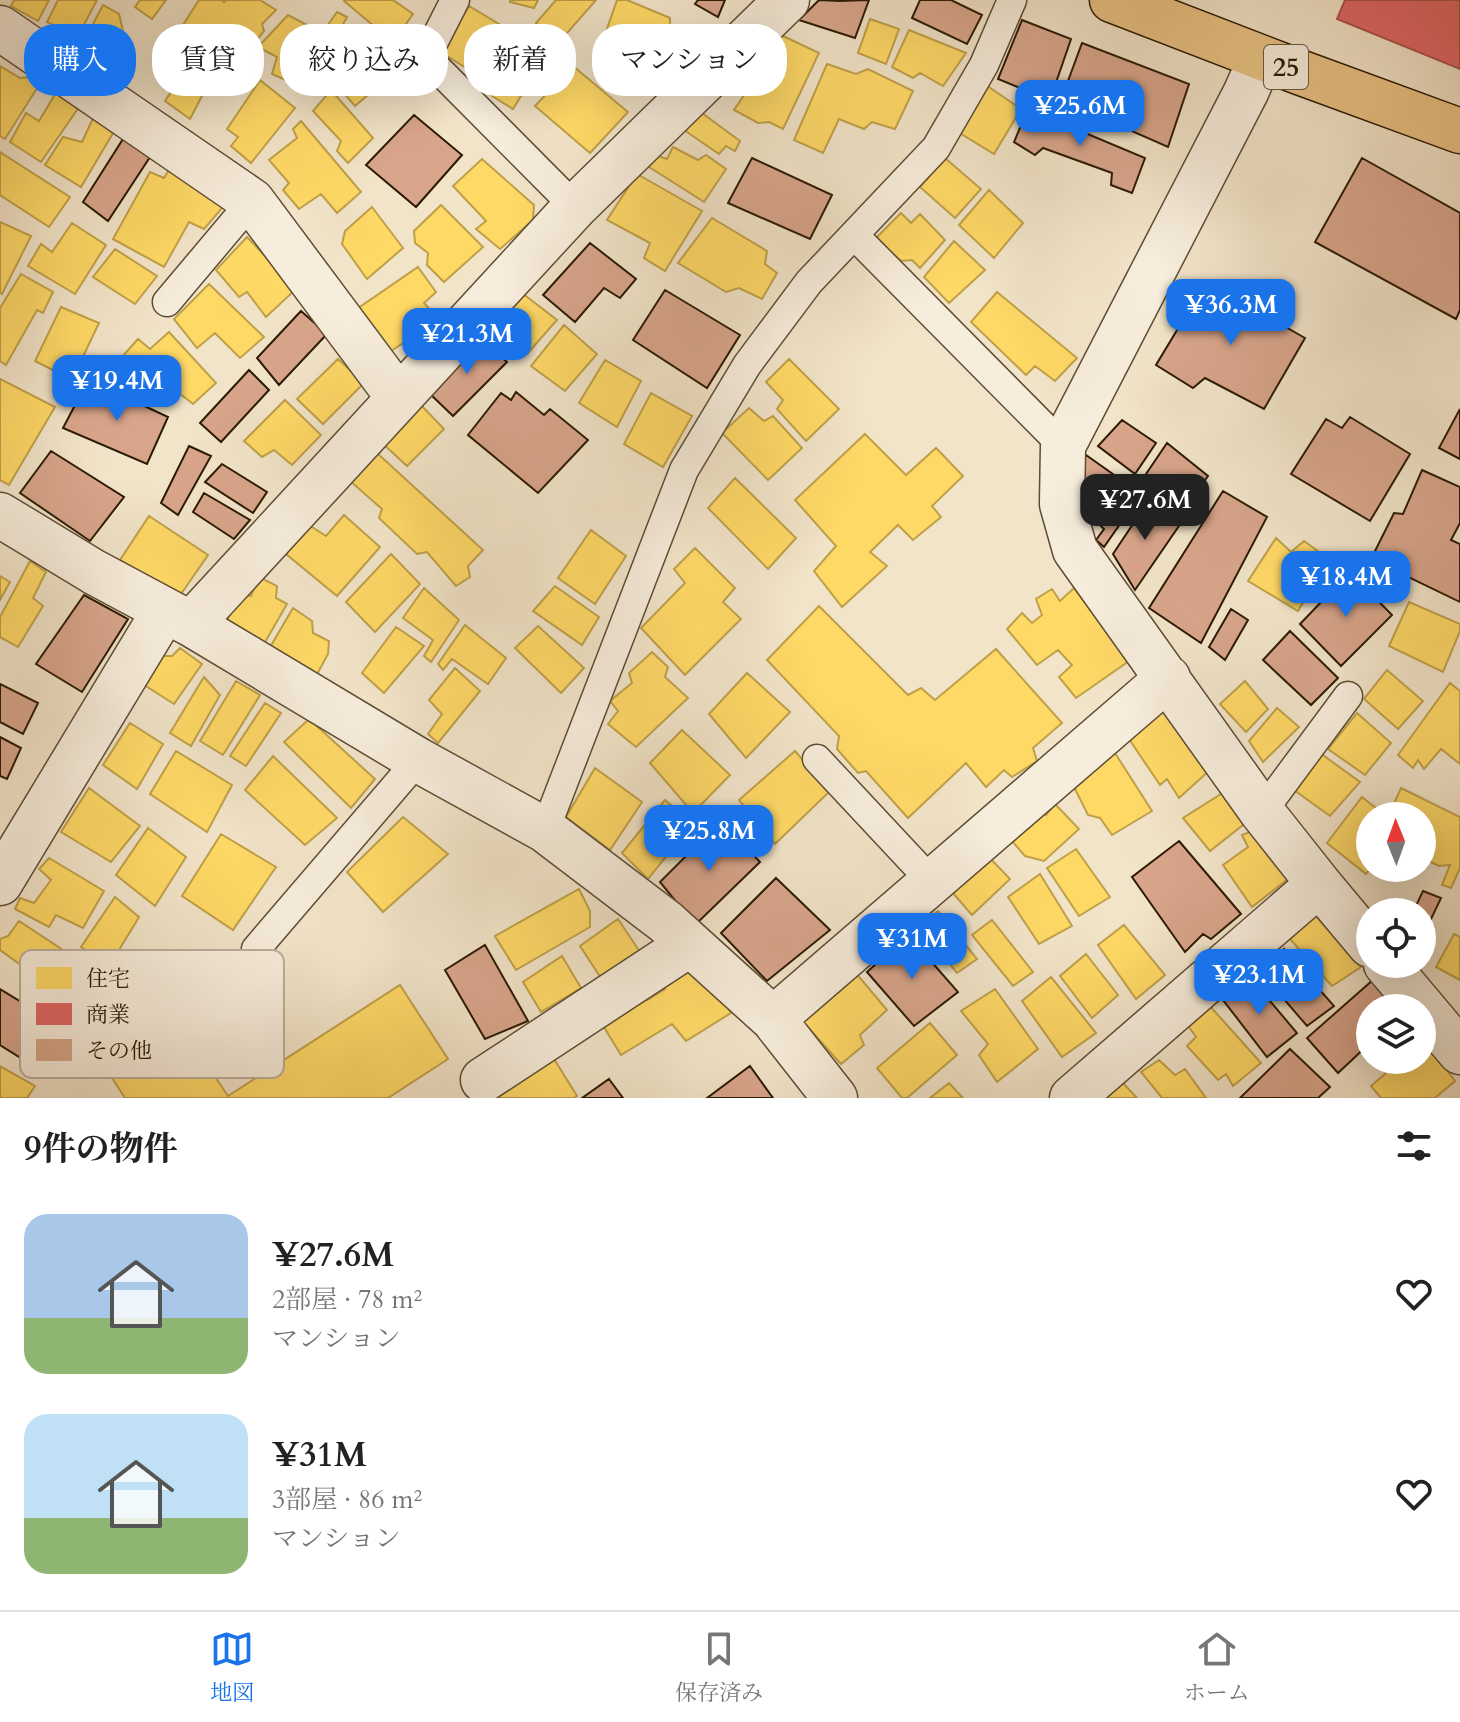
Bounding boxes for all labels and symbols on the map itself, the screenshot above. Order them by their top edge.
road number: 25 [1264,45,1308,89]
pin: ¥25.6M [1015,80,1145,148]
pin: ¥36.3M [1166,279,1296,347]
pin: ¥21.3M [402,308,532,376]
pin: ¥19.4M [52,355,182,423]
pin: ¥27.6M [1080,474,1210,542]
pin: ¥18.4M [1281,551,1411,619]
north arrow [1356,802,1436,882]
pin: ¥25.8M [644,805,774,873]
pin: ¥31M [865,913,959,981]
pin: ¥23.1M [1194,949,1324,1017]
legend [20,950,284,1078]
text: 住宅 [86,964,130,994]
text: 商業 [86,1000,130,1030]
text: その他 [86,1036,152,1066]

